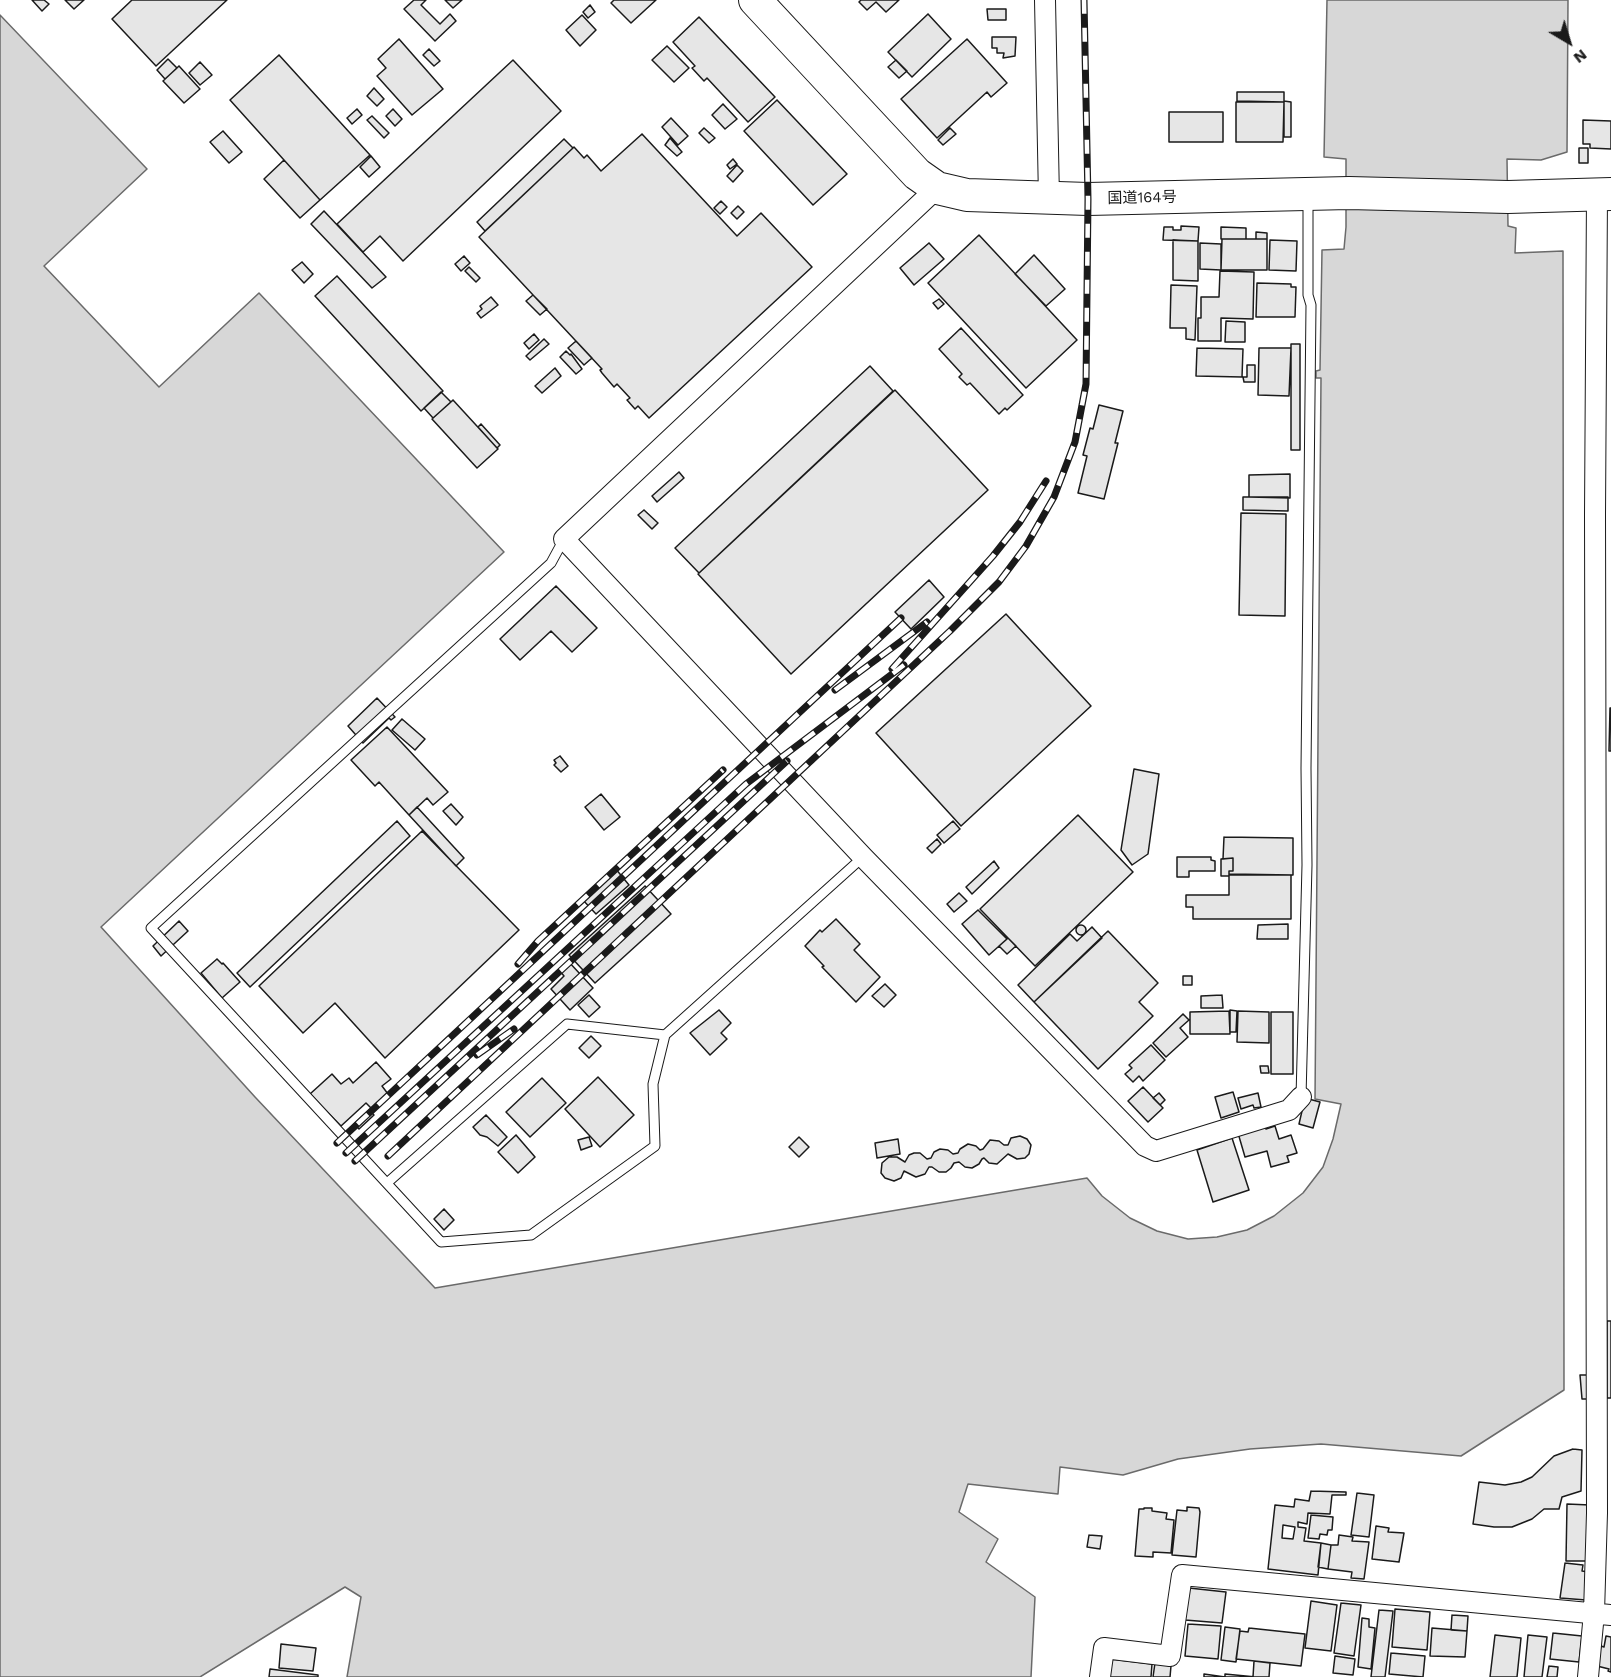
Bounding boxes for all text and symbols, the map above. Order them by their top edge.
north arrow [1539,12,1599,72]
text: N [1570,45,1591,68]
street label: 国道164号 [1107,188,1177,208]

